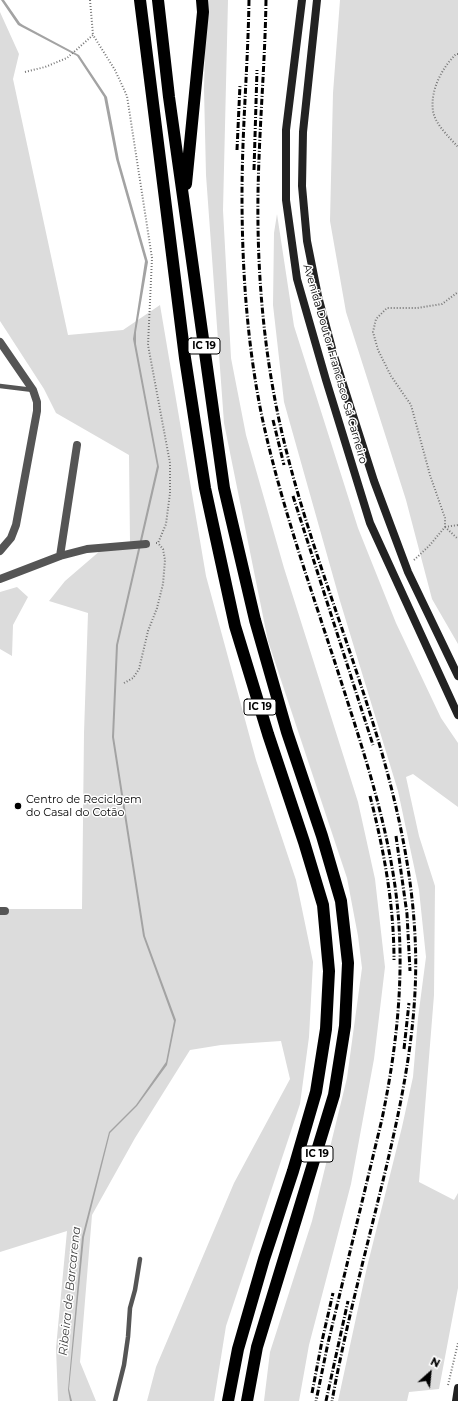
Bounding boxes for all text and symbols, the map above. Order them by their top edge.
street label: Avenida Doutor Francisco Sá Carneiro [300,263,370,465]
road number: IC 19 [188,338,220,354]
road number: IC 19 [244,699,276,715]
place label: Centro de Reciclgem do Casal do Cotão [26,793,142,819]
marker: Centro de Reciclgem do Casal do Cotão [13,801,23,811]
road number: IC 19 [301,1146,333,1162]
water label: Ribeira de Barcarena [56,1226,84,1356]
north arrow [410,1353,450,1393]
text: N [428,1354,443,1371]

